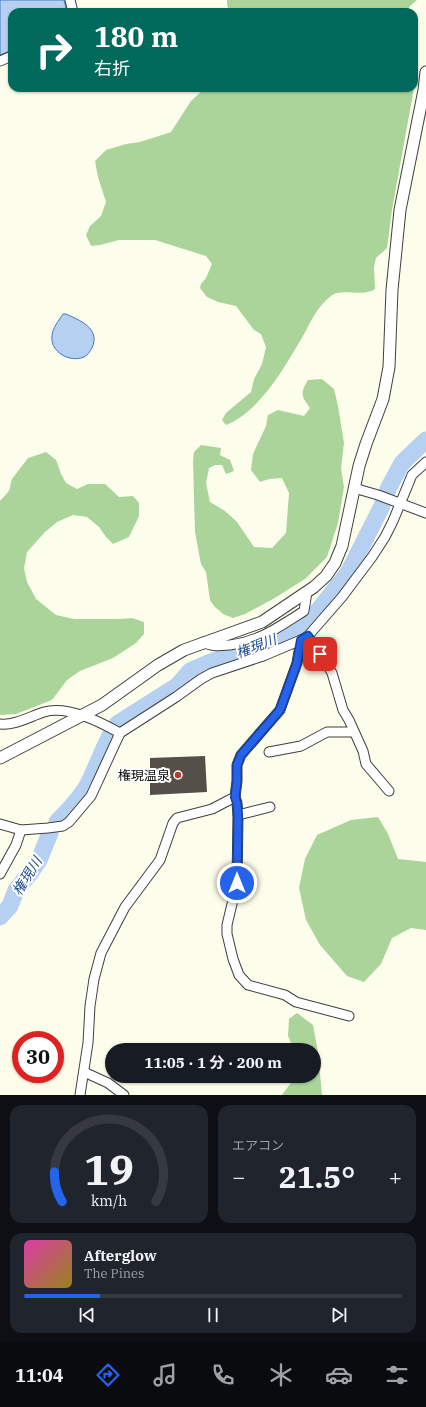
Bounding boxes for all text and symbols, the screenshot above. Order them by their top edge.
text: 180 m [94,18,178,55]
icon: right [28,24,80,76]
text: 右折 [94,57,130,80]
water label: 権現川 [233,629,281,662]
pin [303,637,337,671]
icon: arrive [309,643,331,665]
place label: 権現温泉 [118,767,170,784]
marker: 権現温泉 [173,770,183,780]
water label: 権現川 [8,852,47,899]
position arrow [216,862,258,904]
speed limit sign: 30 [12,1031,64,1083]
text: 11:05 · 1 分 · 200 m [144,1053,282,1072]
text: エアコン [232,1137,284,1154]
text: 19 [84,1142,134,1196]
text: 21.5° [279,1157,355,1196]
text: − [232,1162,245,1191]
text: + [389,1162,402,1191]
text: km/h [91,1191,127,1210]
text: Afterglow [84,1246,157,1265]
text: The Pines [84,1265,144,1282]
icon: previous [76,1304,98,1326]
icon: pause [202,1304,224,1326]
icon: next [328,1304,350,1326]
icon: directions [94,1361,122,1389]
icon: music [151,1361,179,1389]
icon: phone [209,1361,237,1389]
icon: climate [267,1361,295,1389]
icon: car [325,1361,353,1389]
icon: filters [383,1361,411,1389]
text: 11:04 [15,1364,64,1387]

